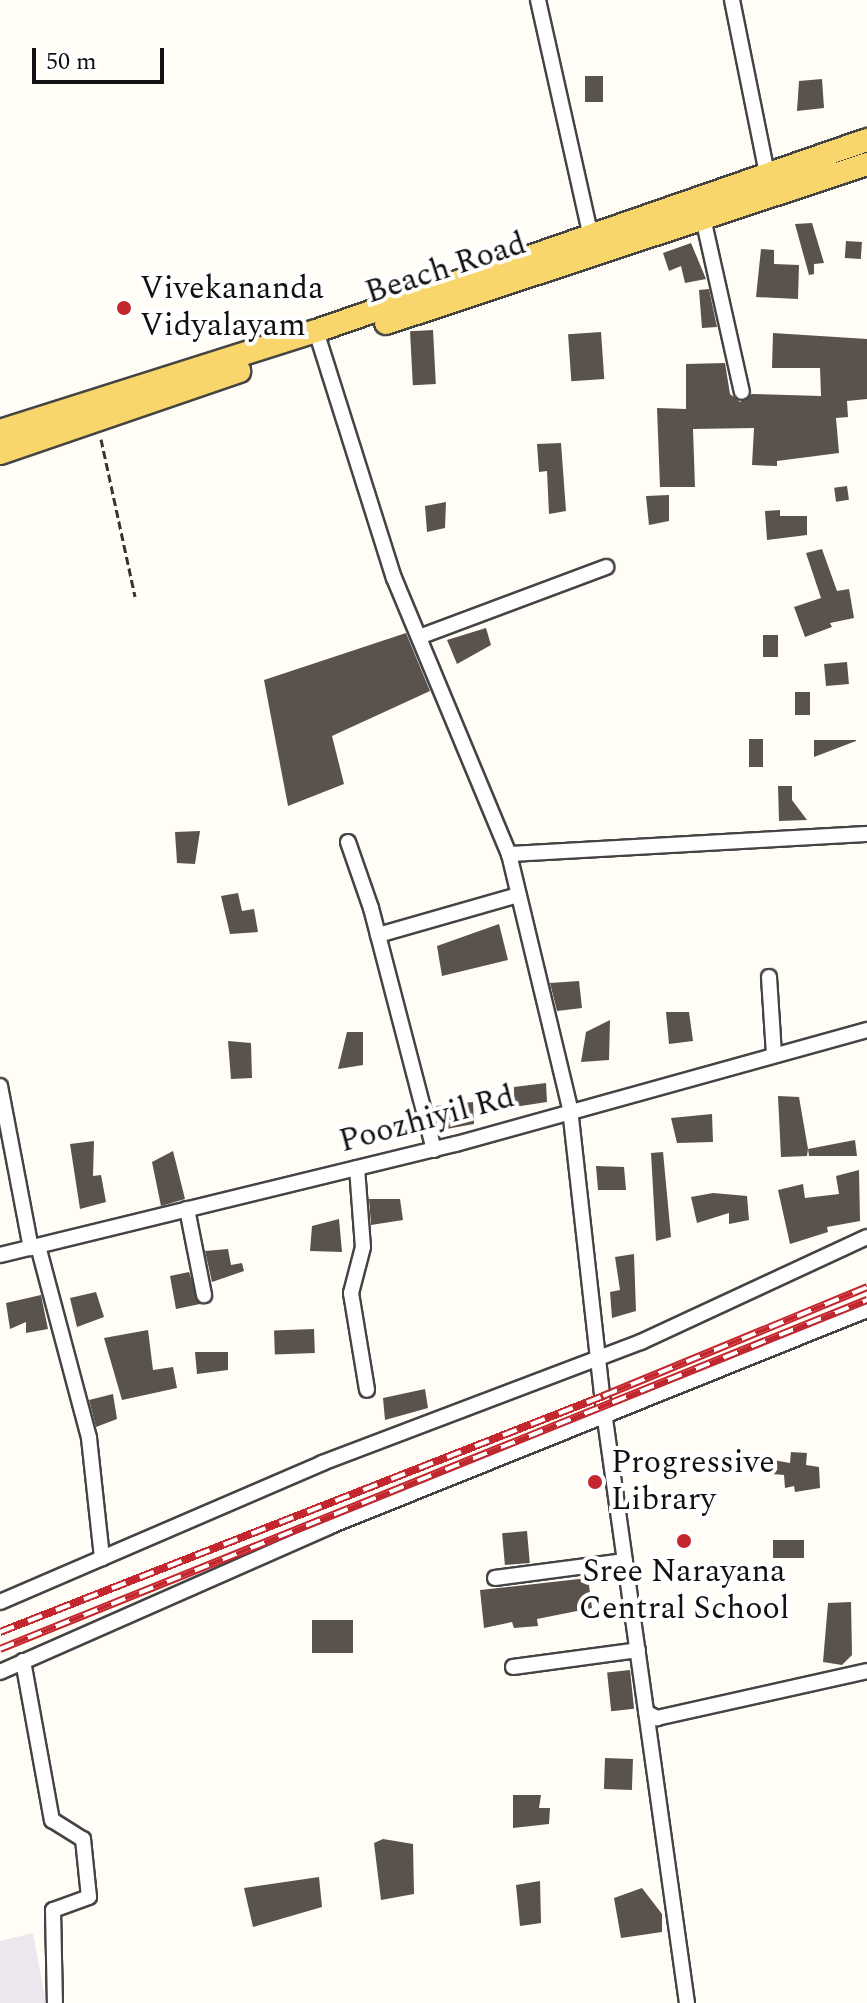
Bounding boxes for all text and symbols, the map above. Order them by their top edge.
scale bar [36,32,168,82]
text: 50 m [46,44,97,80]
street label: Beach Road [361,225,531,313]
place label: Vivekananda Vidyalayam [140,271,324,346]
marker: Vivekananda Vidyalayam [115,299,133,317]
street label: Poozhiyil Rd [335,1078,519,1162]
place label: Progressive Library [611,1445,775,1520]
marker: Progressive Library [586,1473,604,1491]
marker: Sree Narayana Central School [675,1532,693,1550]
place label: Sree Narayana Central School [579,1554,789,1629]

